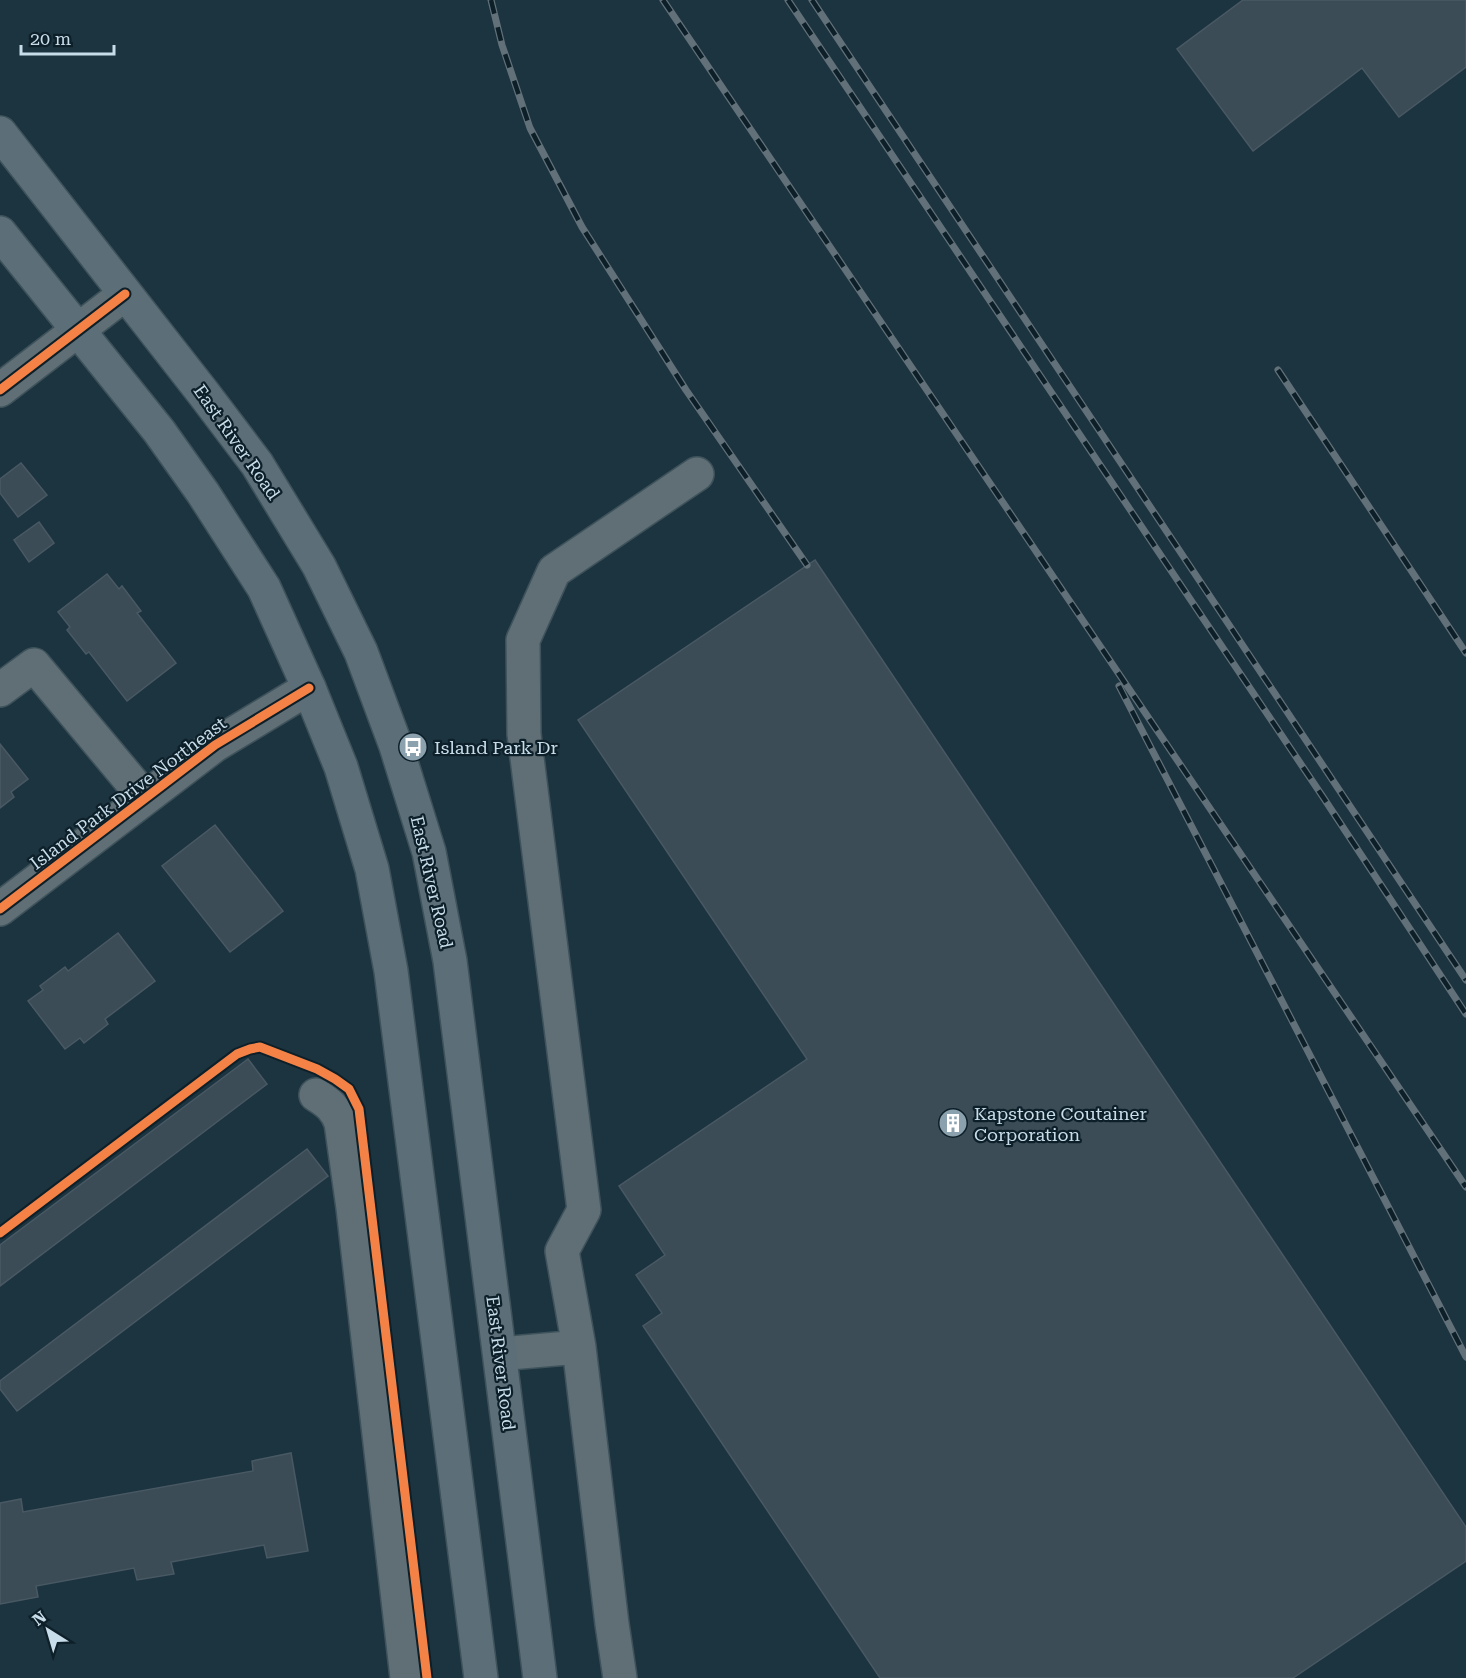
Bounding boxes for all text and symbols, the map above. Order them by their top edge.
scale bar [21,18,114,56]
text: 20 m [30,28,71,49]
street label: East River Road [190,380,285,504]
street label: Island Park Drive Northeast [26,712,230,874]
bus stop icon: Island Park Dr [397,731,429,763]
place label: Island Park Dr [434,737,558,758]
street label: East River Road [407,814,458,951]
place label: Kapstone Coutainer Corporation [974,1103,1147,1145]
building icon: Kapstone Coutainer Corporation [937,1107,969,1139]
street label: East River Road [482,1294,520,1432]
north arrow [18,1600,78,1660]
text: N [29,1607,50,1630]

